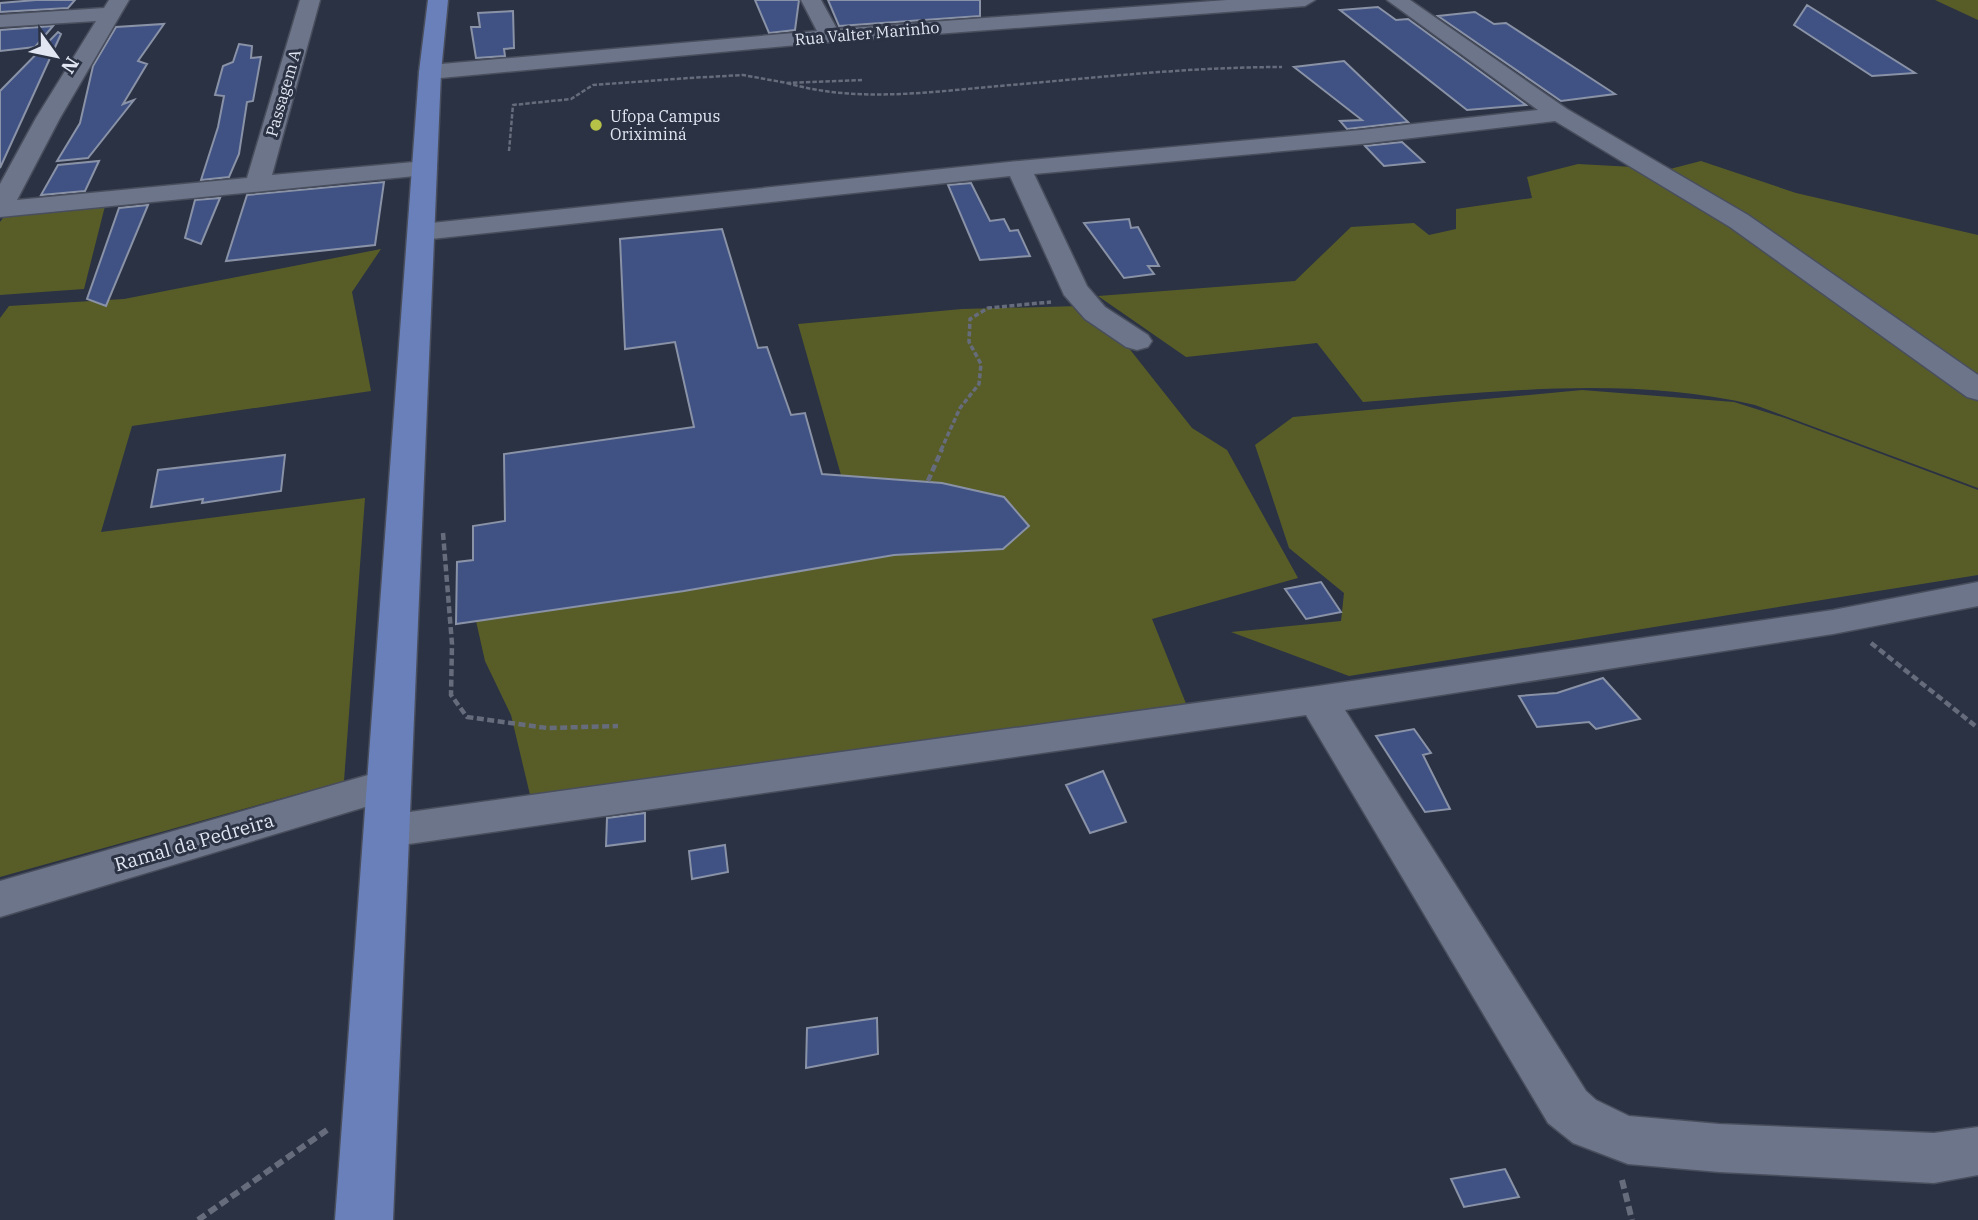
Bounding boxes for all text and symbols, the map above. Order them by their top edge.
street label: Rua Valter Marinho [794,17,940,49]
north arrow [21,21,91,91]
street label: Passagem A [261,47,305,139]
text: N [56,52,84,78]
place label: Ufopa Campus Oriximiná [610,106,720,144]
marker: Ufopa Campus Oriximiná [588,117,604,133]
street label: Ramal da Pedreira [111,808,277,876]

